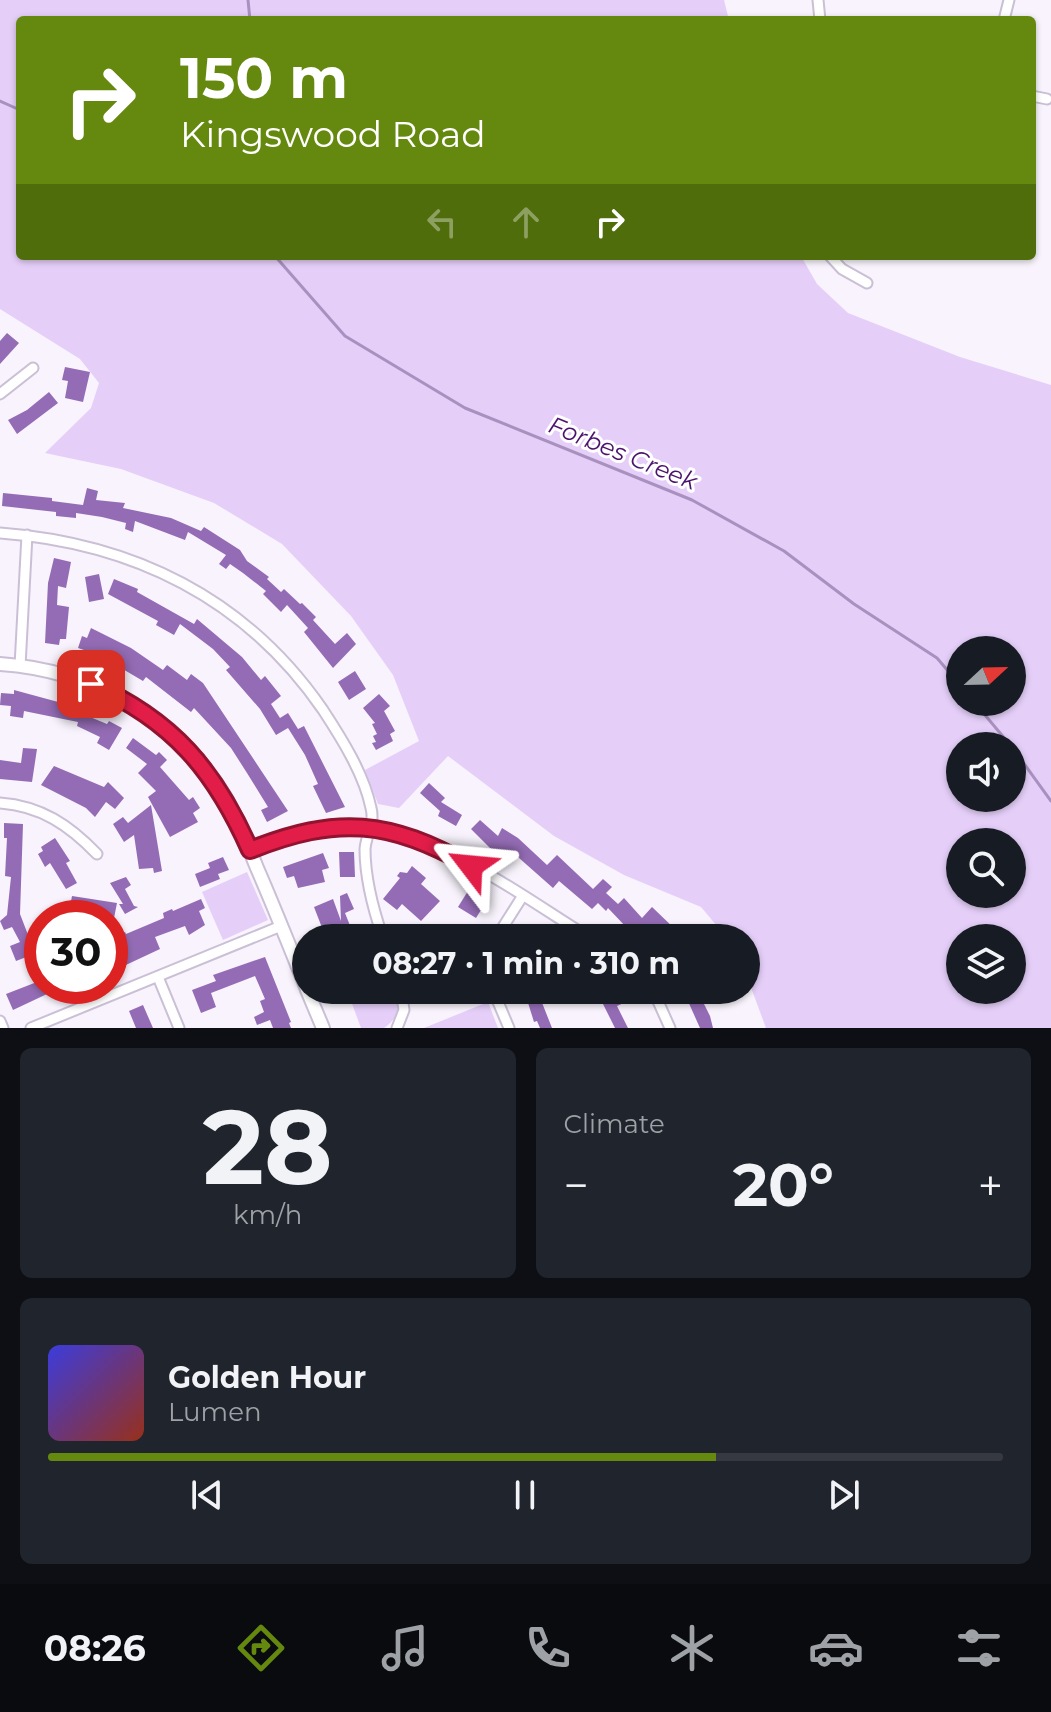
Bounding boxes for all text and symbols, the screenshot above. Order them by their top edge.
text: 150 m [180,44,348,112]
icon: right [48,48,152,152]
text: Kingswood Road [180,112,486,156]
icon: left [420,200,464,244]
icon: ahead [504,200,548,244]
icon: right [588,200,632,244]
water label: Forbes Creek [544,410,703,497]
north arrow [946,636,1026,716]
map controls [946,636,1026,1004]
pin [57,650,125,718]
icon: arrive [69,662,113,706]
button: sound [946,732,1026,812]
position arrow [429,824,513,908]
button: search [946,828,1026,908]
speed limit sign: 30 [24,900,128,1004]
button: layers [946,924,1026,1004]
text: 08:27 · 1 min · 310 m [372,945,680,982]
text: 28 [203,1083,333,1210]
text: Climate [564,1108,665,1140]
text: 20° [733,1148,834,1221]
text: − [564,1158,589,1212]
text: + [978,1158,1003,1212]
text: km/h [233,1199,302,1231]
text: Golden Hour [168,1359,366,1396]
text: Lumen [168,1396,261,1428]
icon: previous [185,1473,229,1517]
icon: pause [503,1473,547,1517]
icon: next [822,1473,866,1517]
icon: directions [233,1620,289,1676]
icon: music [377,1620,433,1676]
icon: phone [520,1620,576,1676]
icon: climate [664,1620,720,1676]
icon: car [808,1620,864,1676]
icon: filters [951,1620,1007,1676]
text: 08:26 [44,1626,146,1670]

